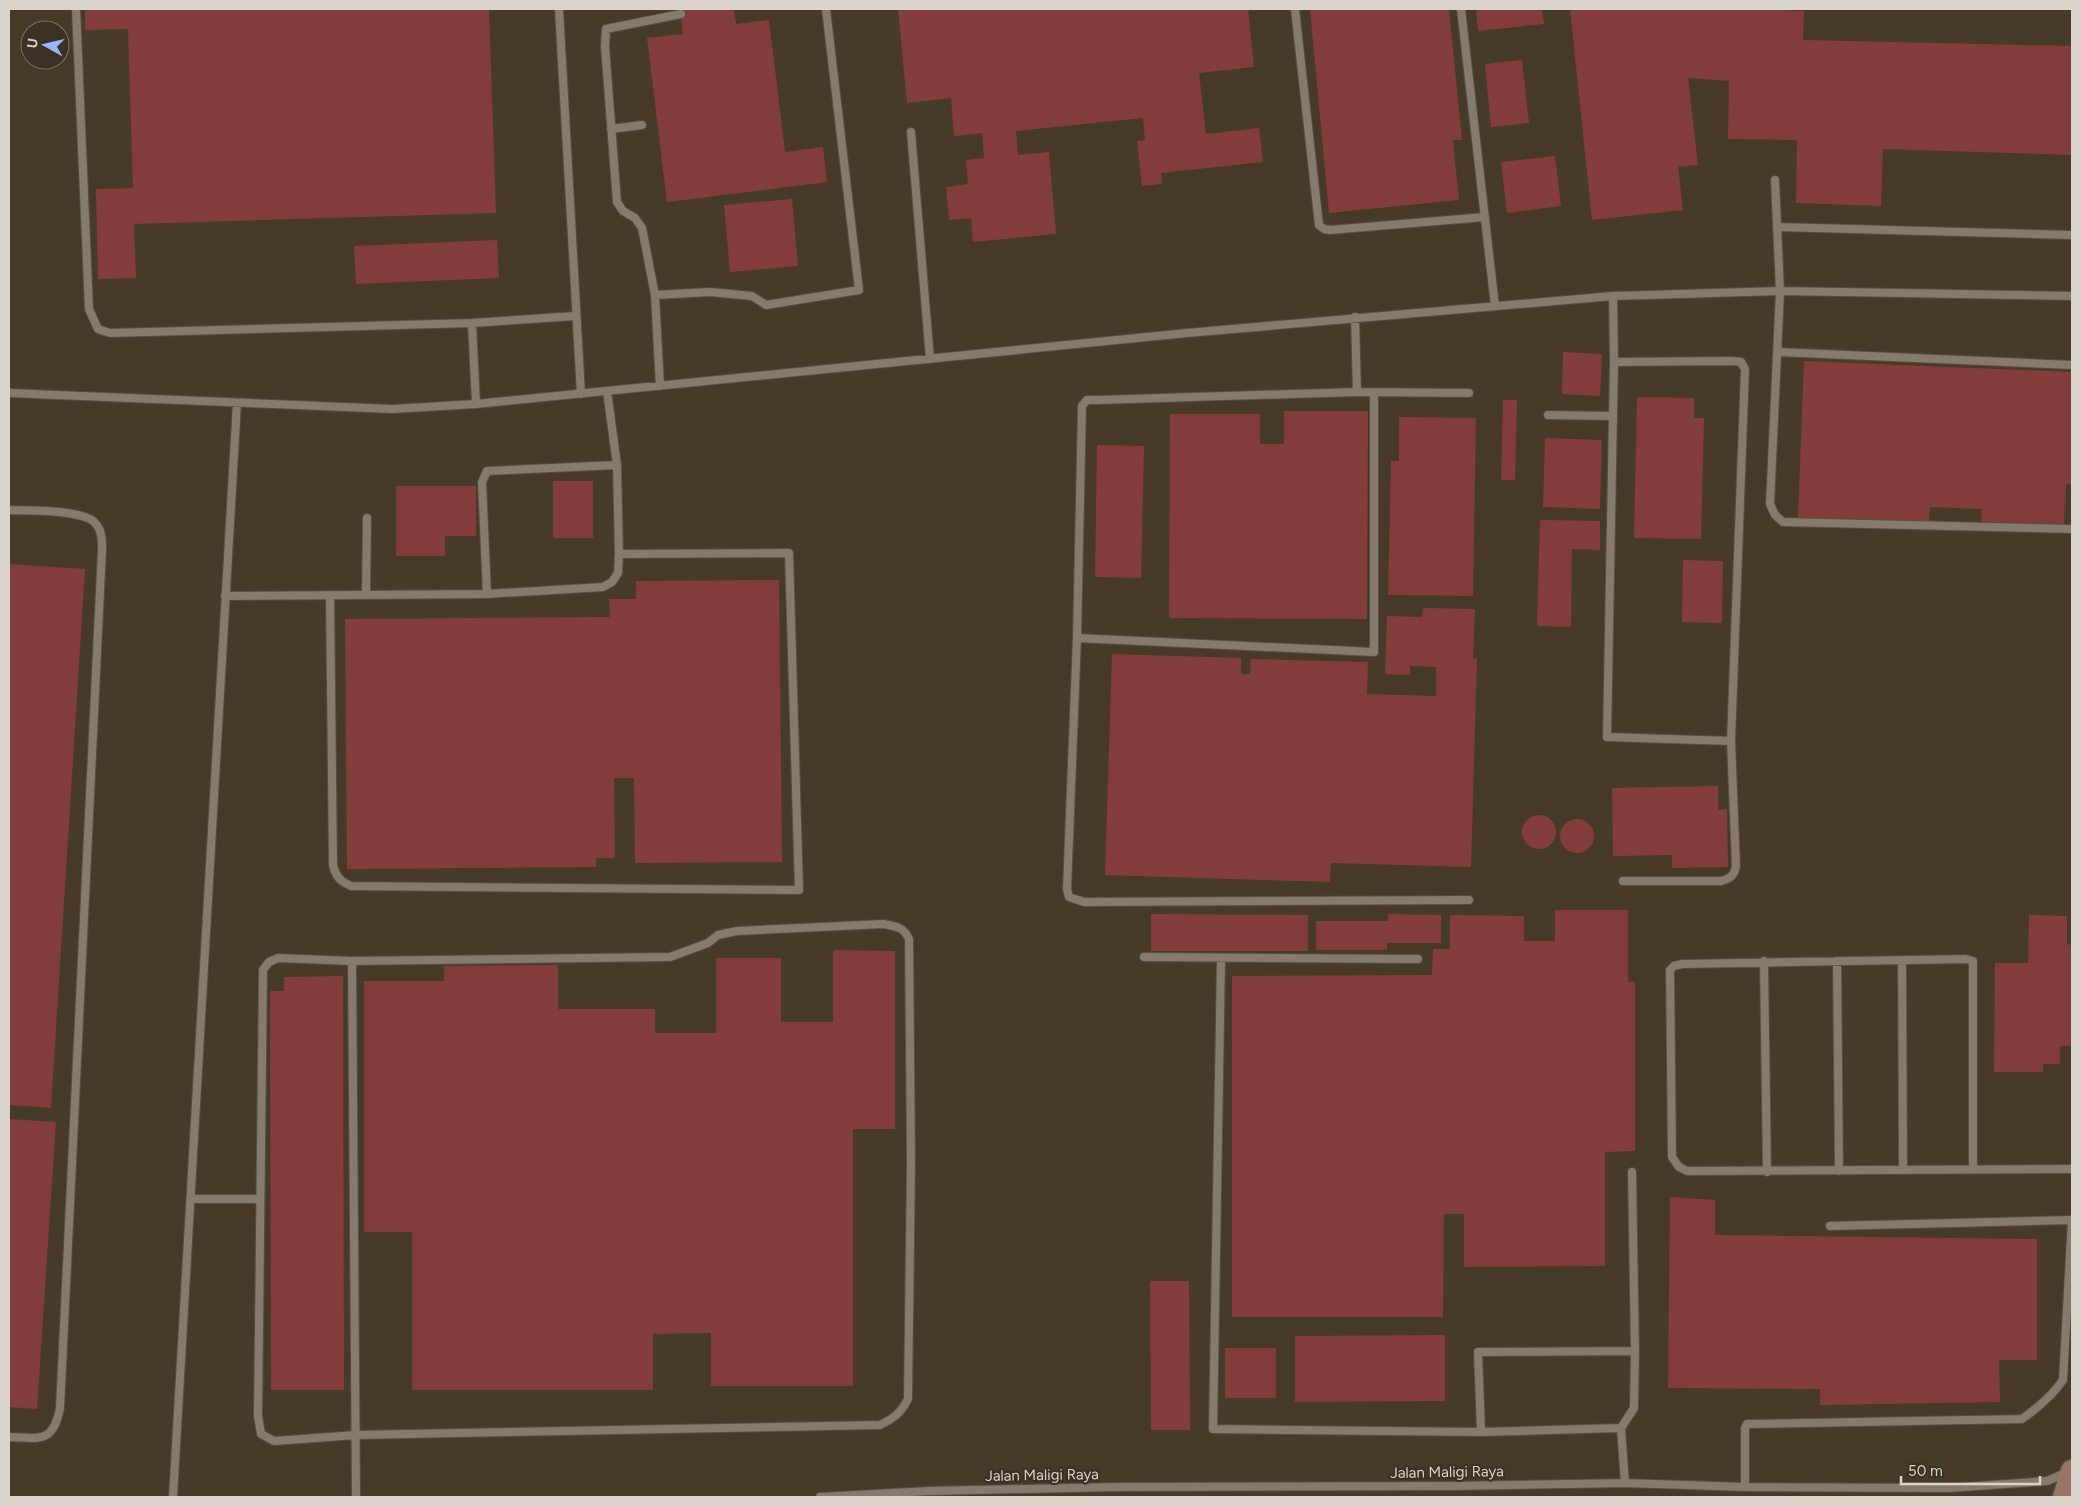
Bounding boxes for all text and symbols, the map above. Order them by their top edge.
north arrow [20,20,70,70]
text: U [24,37,42,49]
scale bar [1901,1454,2040,1486]
street label: Jalan Maligi Raya [1390,1462,1504,1482]
text: 50 m [1908,1462,1943,1480]
street label: Jalan Maligi Raya [985,1465,1099,1485]

